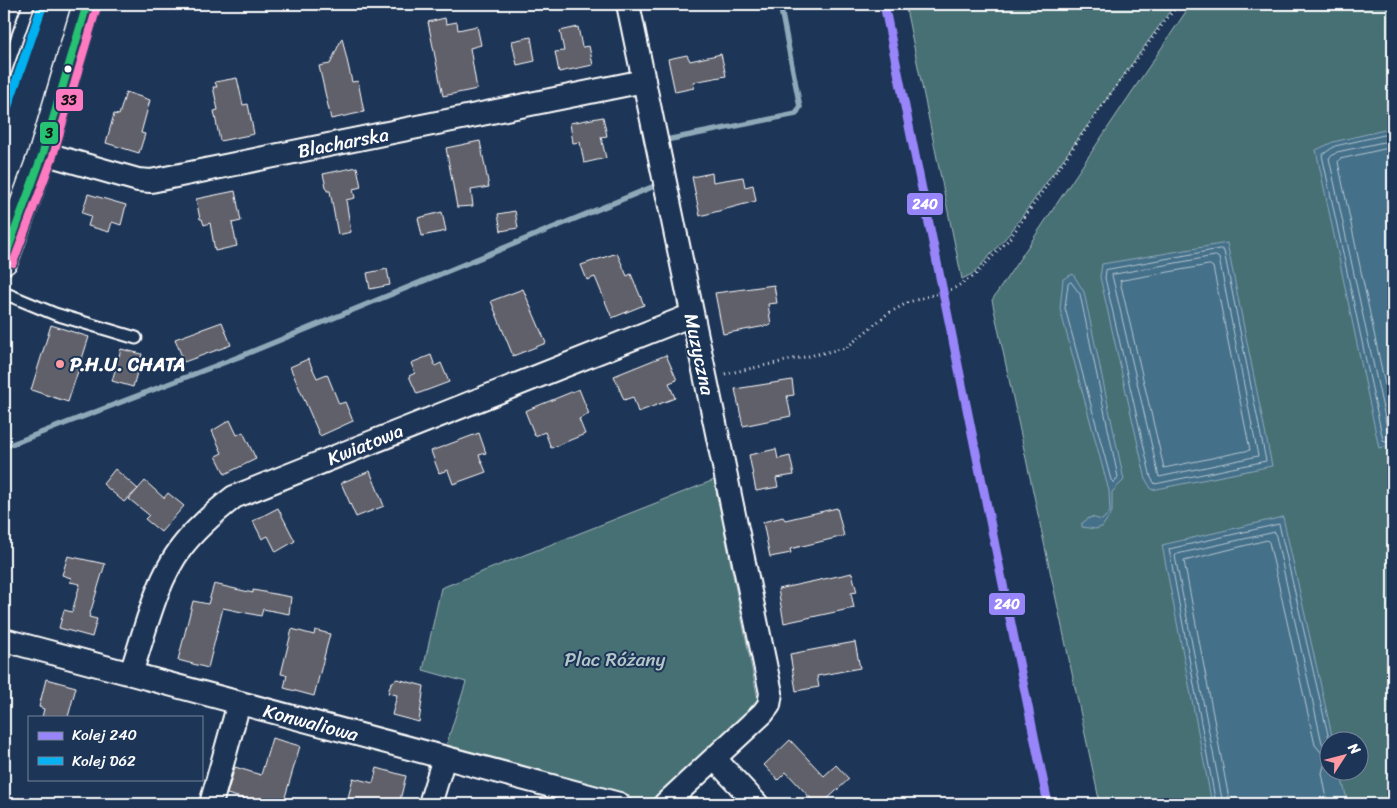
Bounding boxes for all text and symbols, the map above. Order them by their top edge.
unlabelled marker [63,64,73,74]
line badge: 33 [55,88,84,112]
text: 33 [60,88,77,113]
street label: Blacharska [295,117,392,167]
line badge: 3 [39,121,59,145]
text: 3 [44,121,53,146]
line badge: 240 [906,192,944,216]
text: 240 [911,192,938,217]
street label: Muzyczna [675,310,724,399]
place label: P.H.U. CHATA [70,348,185,381]
marker: P.H.U. CHATA [54,358,66,370]
street label: Kwiatowa [322,414,409,475]
line badge: 240 [988,592,1026,616]
text: 240 [993,592,1020,617]
park label: Plac Różany [565,643,666,676]
street label: Konwaliowa [260,694,362,751]
legend [28,716,202,780]
text: Kolej 240 [72,722,137,748]
north arrow [1320,730,1370,780]
text: N [1341,737,1367,760]
text: Kolej D62 [72,748,136,774]

